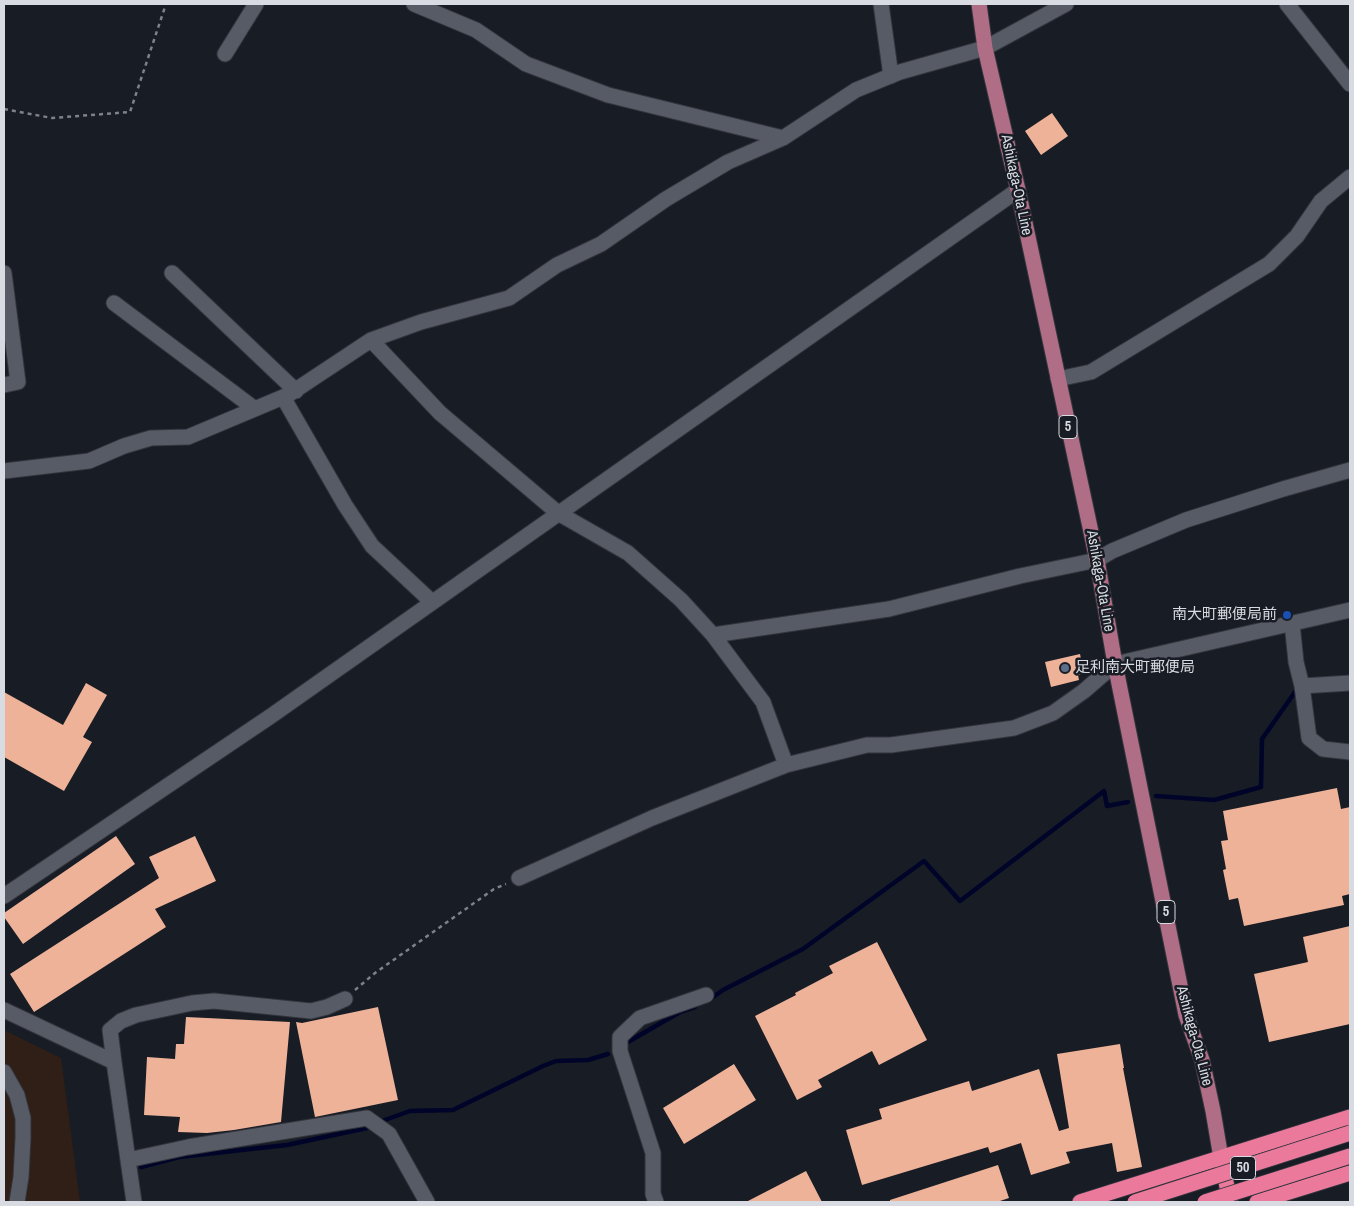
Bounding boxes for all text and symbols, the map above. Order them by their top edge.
street label: Ashikaga-Ota Line [997,133,1035,237]
road number: 5 [1059,416,1077,438]
street label: Ashikaga-Ota Line [1082,529,1118,633]
place label: 南大町郵便局前 [1172,606,1277,624]
marker: 南大町郵便局前 [1281,609,1293,621]
place label: 足利南大町郵便局 [1075,659,1195,677]
marker: 足利南大町郵便局 [1059,662,1071,674]
road number: 5 [1157,900,1175,924]
street label: Ashikaga-Ota Line [1172,984,1216,1088]
road number: 50 [1230,1156,1256,1180]

